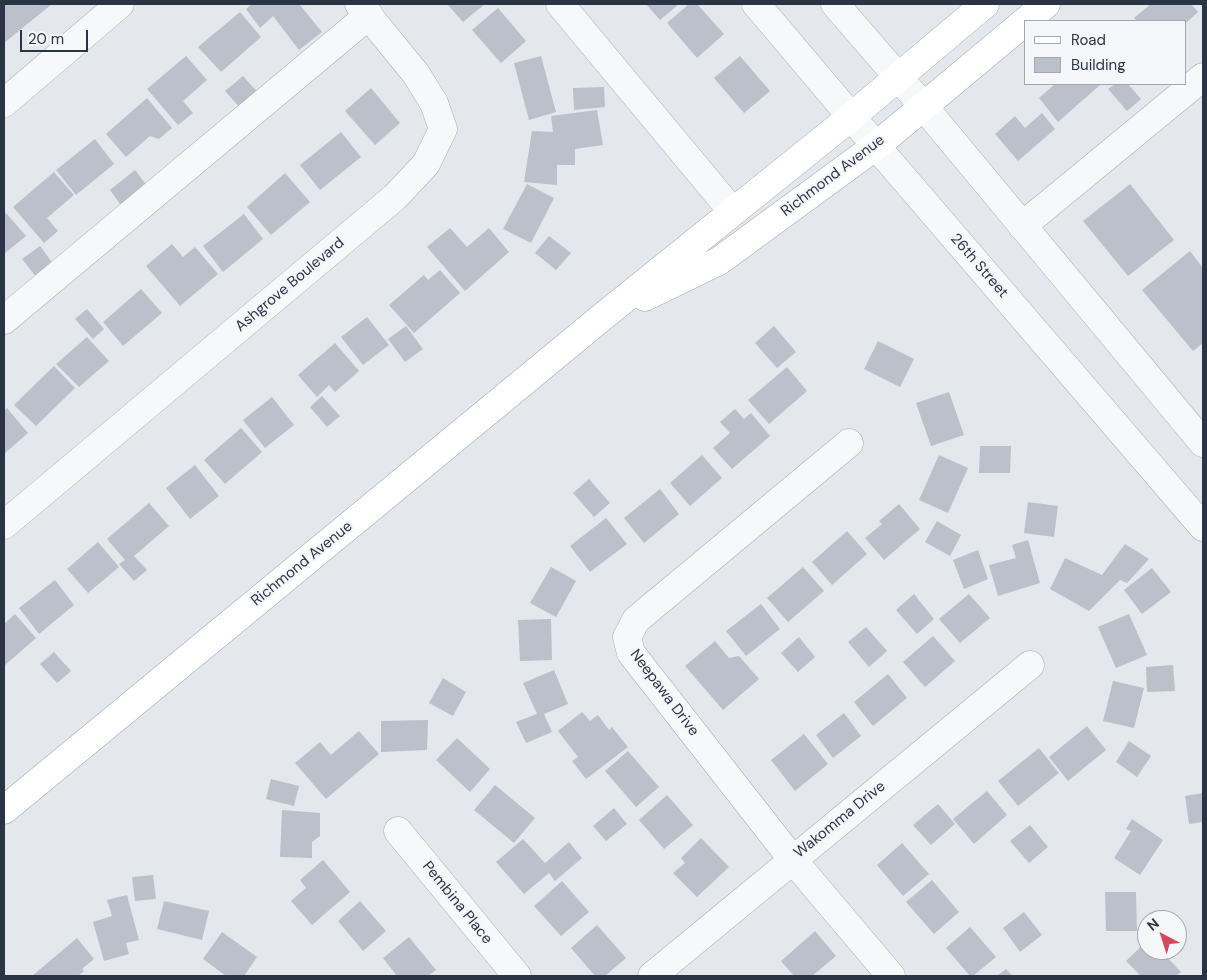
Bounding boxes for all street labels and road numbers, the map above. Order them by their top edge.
street label: Richmond Avenue [778,131,888,221]
street label: 26th Street [946,230,1012,302]
street label: Ashgrove Boulevard [232,234,348,336]
street label: Richmond Avenue [248,518,356,610]
street label: Neepawa Drive [626,646,702,740]
street label: Wakomma Drive [791,778,889,862]
street label: Pembina Place [418,858,496,948]

